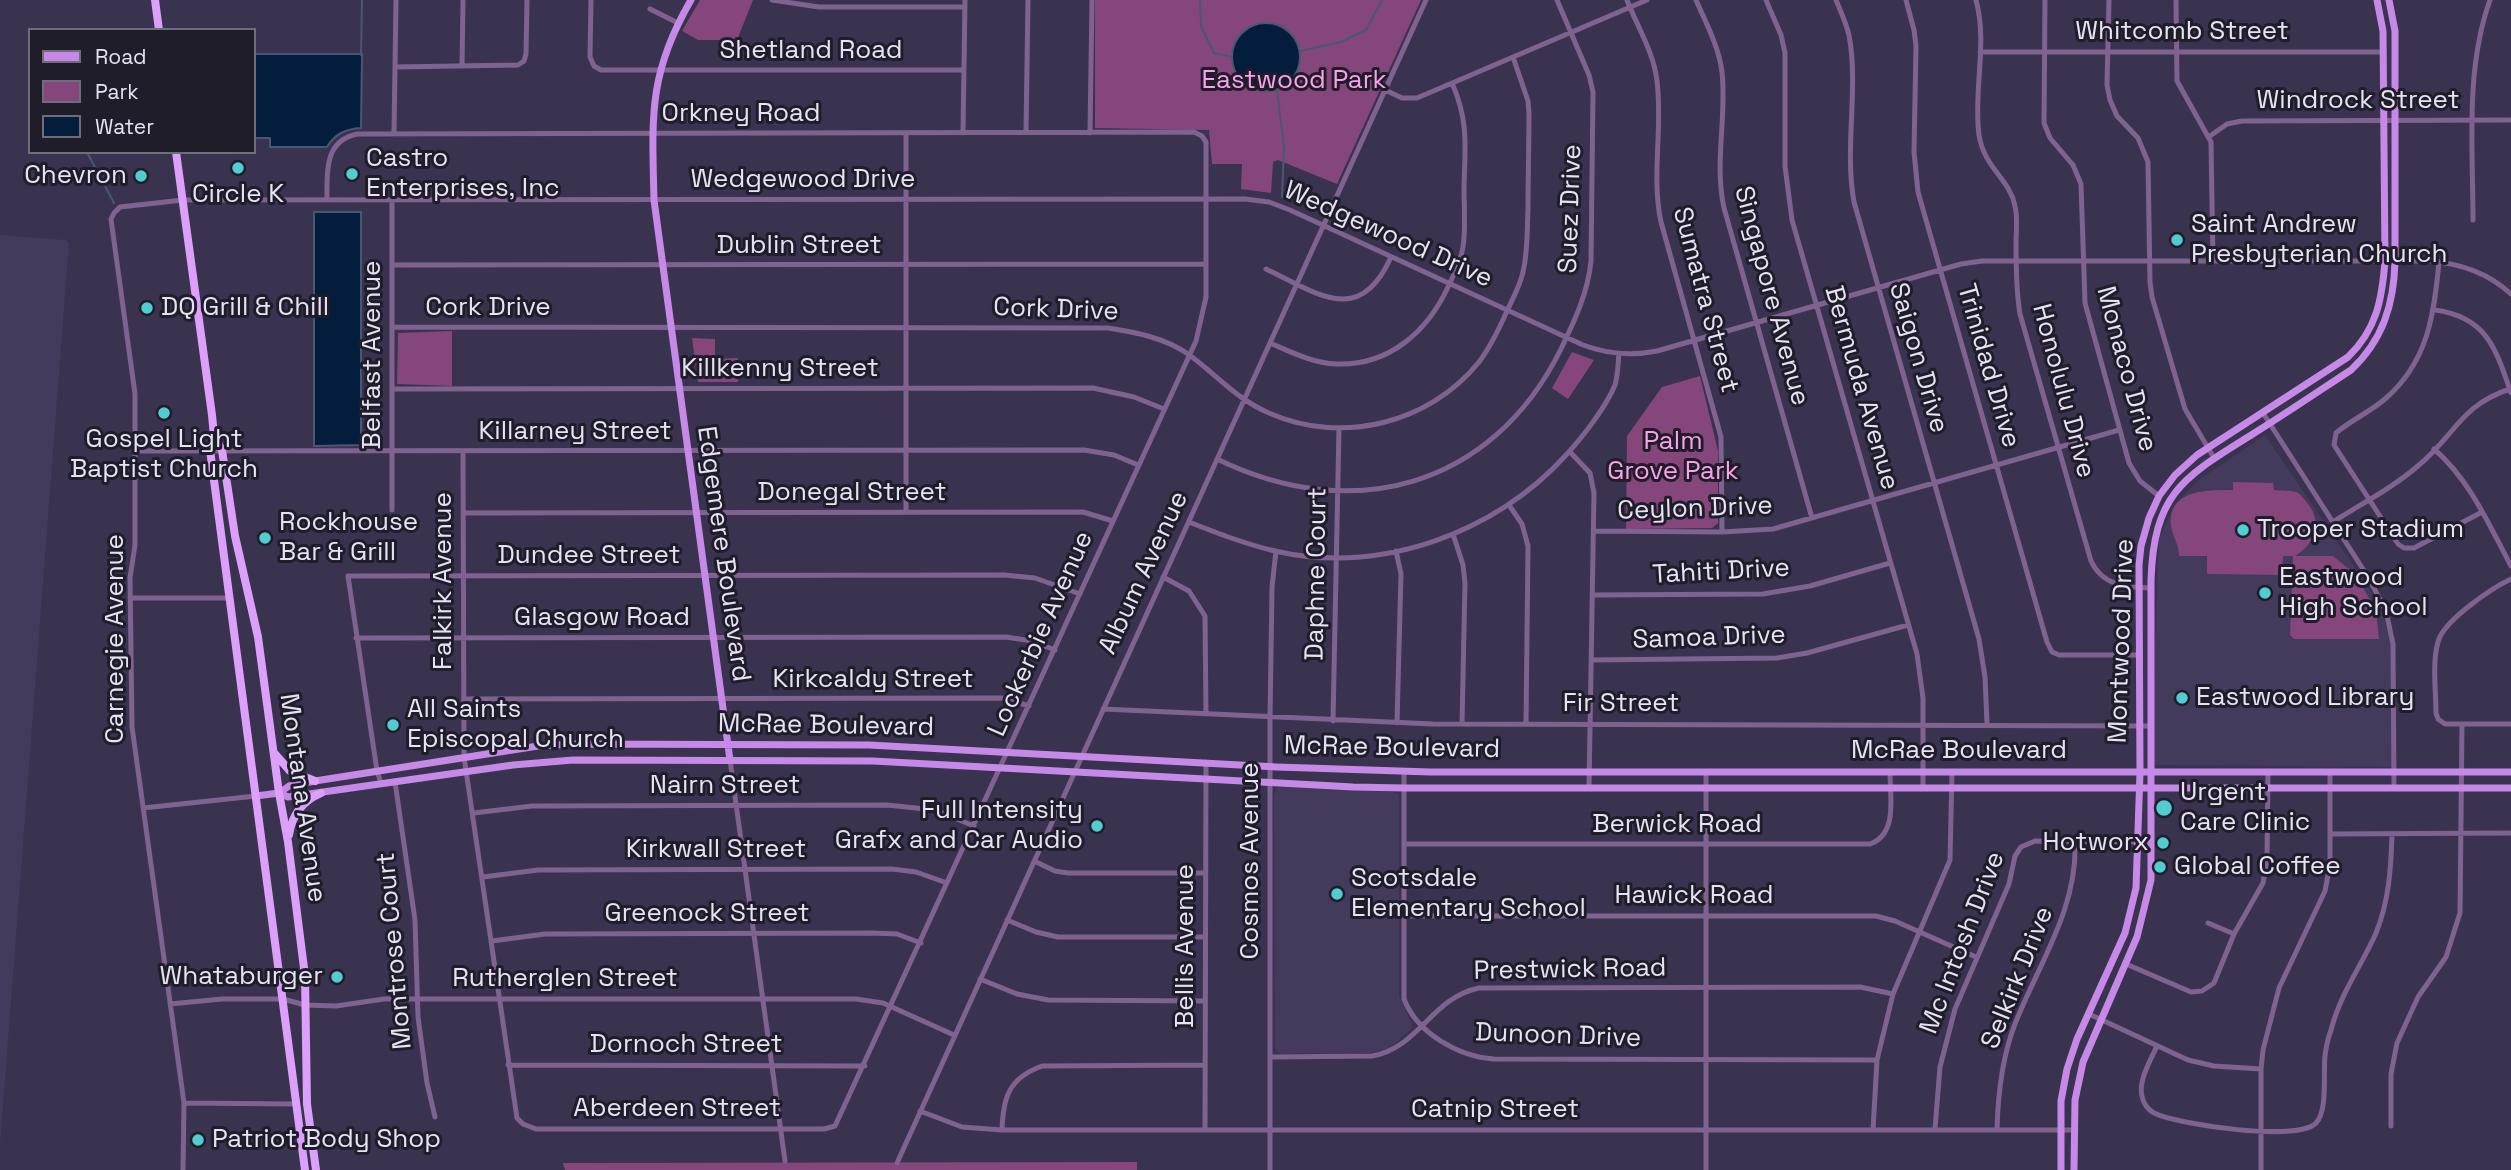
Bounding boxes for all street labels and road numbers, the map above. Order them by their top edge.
street label: Whitcomb Street [2075,16,2289,48]
street label: Shetland Road [719,35,903,67]
street label: Windrock Street [2257,85,2459,117]
street label: Orkney Road [662,98,820,130]
street label: Suez Drive [1553,144,1589,274]
street label: Wedgewood Drive [691,164,915,196]
street label: Wedgewood Drive [1279,175,1497,295]
street label: Singapore Avenue [1727,183,1815,409]
street label: Sumatra Street [1665,204,1745,396]
street label: Dublin Street [717,230,881,262]
street label: Belfast Avenue [357,261,389,449]
street label: Saigon Drive [1882,279,1954,437]
street label: Trinidad Drive [1950,281,2026,451]
street label: Bermuda Avenue [1817,282,1905,494]
street label: Monaco Drive [2089,283,2163,455]
street label: Cork Drive [425,292,551,324]
street label: Cork Drive [993,292,1119,328]
street label: Honolulu Drive [2025,301,2101,481]
street label: Killkenny Street [681,353,879,385]
street label: Killarney Street [478,416,672,448]
street label: Edgemere Boulevard [690,424,756,684]
street label: Donegal Street [758,477,946,509]
street label: Album Avenue [1093,487,1195,659]
street label: Daphne Court [1300,487,1334,661]
street label: Ceylon Drive [1617,491,1773,527]
street label: Falkirk Avenue [428,492,460,670]
street label: Lockerbie Avenue [982,527,1100,741]
street label: Carnegie Avenue [100,534,132,744]
street label: Montwood Drive [2103,538,2141,744]
street label: Dundee Street [498,540,680,572]
street label: Tahiti Drive [1651,553,1791,591]
street label: Glasgow Road [514,602,690,634]
street label: Samoa Drive [1632,620,1786,656]
street label: Kirkcaldy Street [772,664,974,696]
street label: Fir Street [1563,688,1679,720]
street label: Montana Avenue [272,692,332,904]
street label: McRae Boulevard [718,709,934,743]
street label: McRae Boulevard [1284,731,1500,765]
street label: McRae Boulevard [1851,735,2067,767]
street label: Cosmos Avenue [1235,762,1267,960]
street label: Nairn Street [650,770,800,802]
street label: Berwick Road [1592,809,1762,841]
street label: Kirkwall Street [626,834,806,866]
street label: Mc Intosh Drive [1914,847,2012,1039]
street label: Montrose Court [371,851,419,1051]
street label: Bellis Avenue [1170,864,1202,1028]
street label: Hawick Road [1615,880,1773,912]
street label: Greenock Street [605,898,809,930]
street label: Selkirk Drive [1975,902,2061,1054]
street label: Prestwick Road [1473,953,1667,987]
street label: Rutherglen Street [452,963,678,995]
street label: Dunoon Drive [1474,1018,1642,1054]
street label: Dornoch Street [590,1029,782,1061]
street label: Aberdeen Street [573,1093,781,1125]
street label: Catnip Street [1411,1094,1579,1126]

